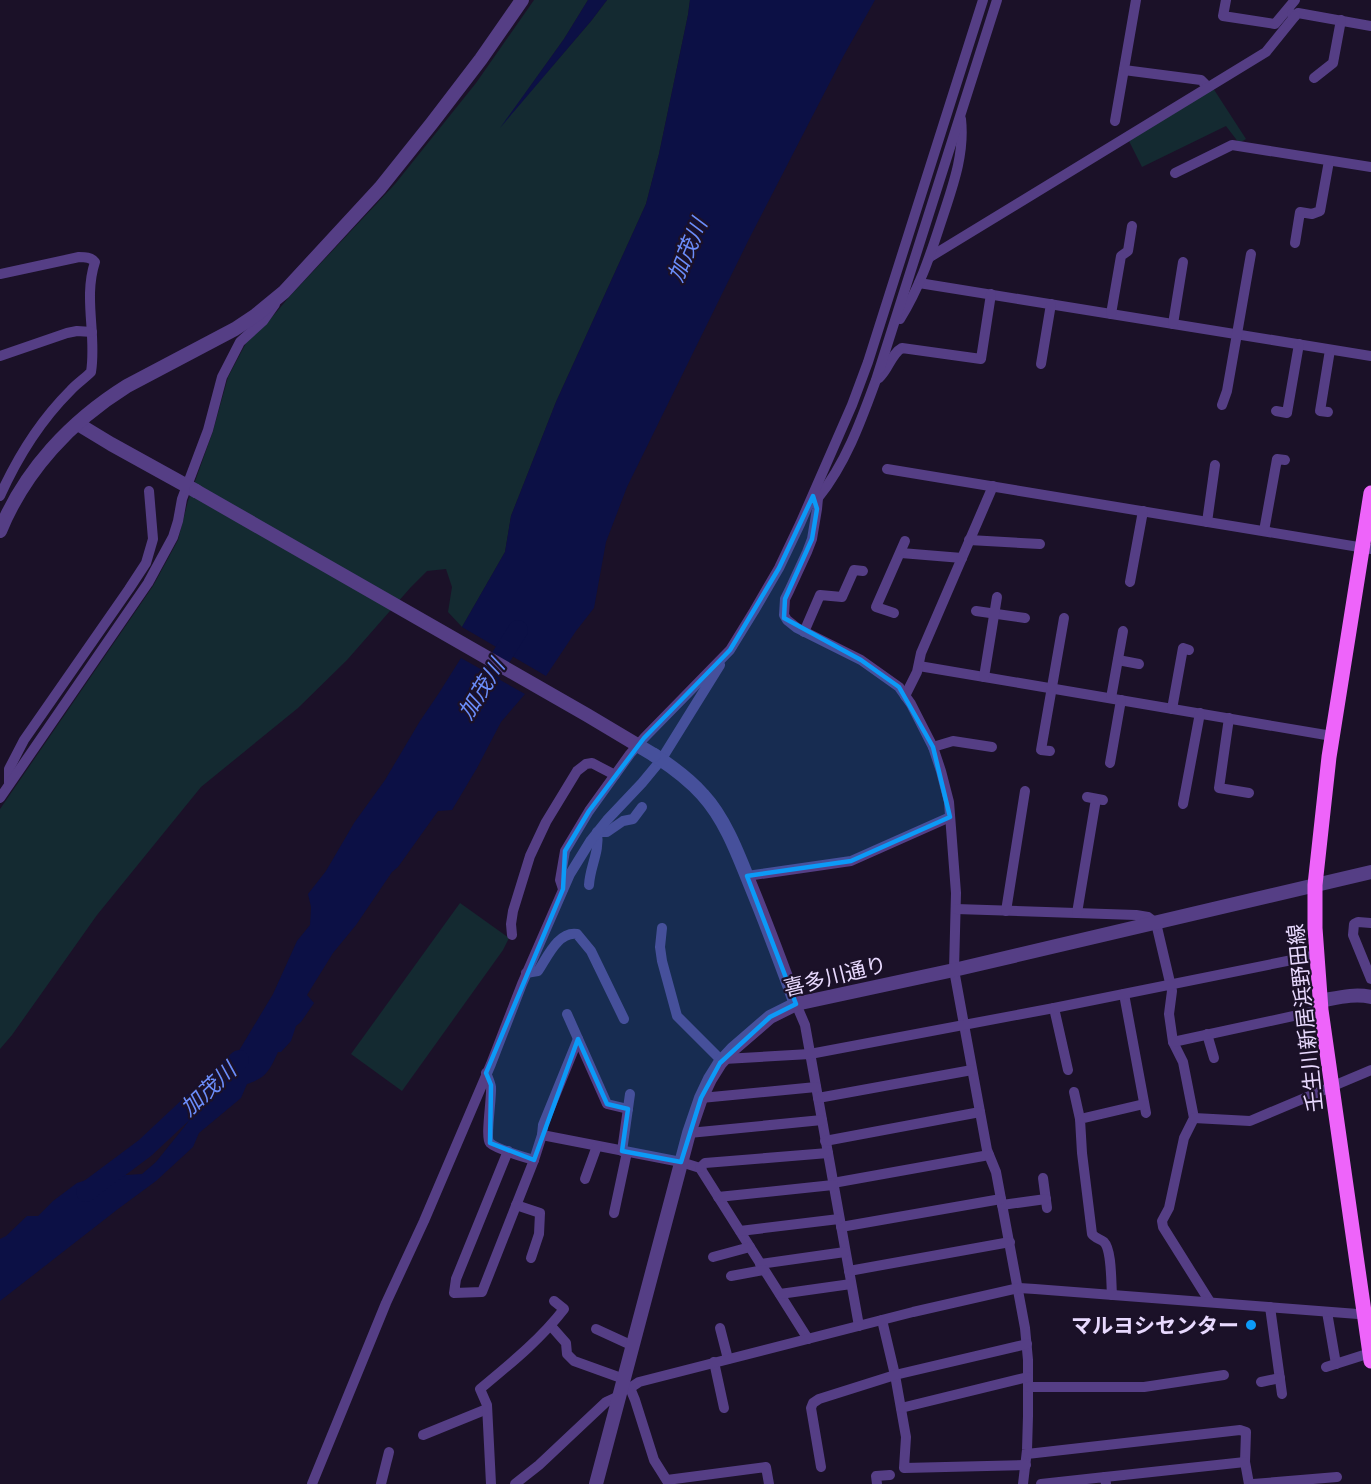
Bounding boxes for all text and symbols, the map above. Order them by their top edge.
water label: 加茂川 [661,212,714,286]
water label: 加茂川 [452,652,511,724]
street label: 壬生川新居浜野田線 [1282,923,1328,1113]
street label: 喜多川通り [781,950,889,1002]
water label: 加茂川 [174,1055,243,1122]
place label: マルヨシセンター [1071,1312,1239,1339]
marker: マルヨシセンター [1244,1318,1258,1332]

